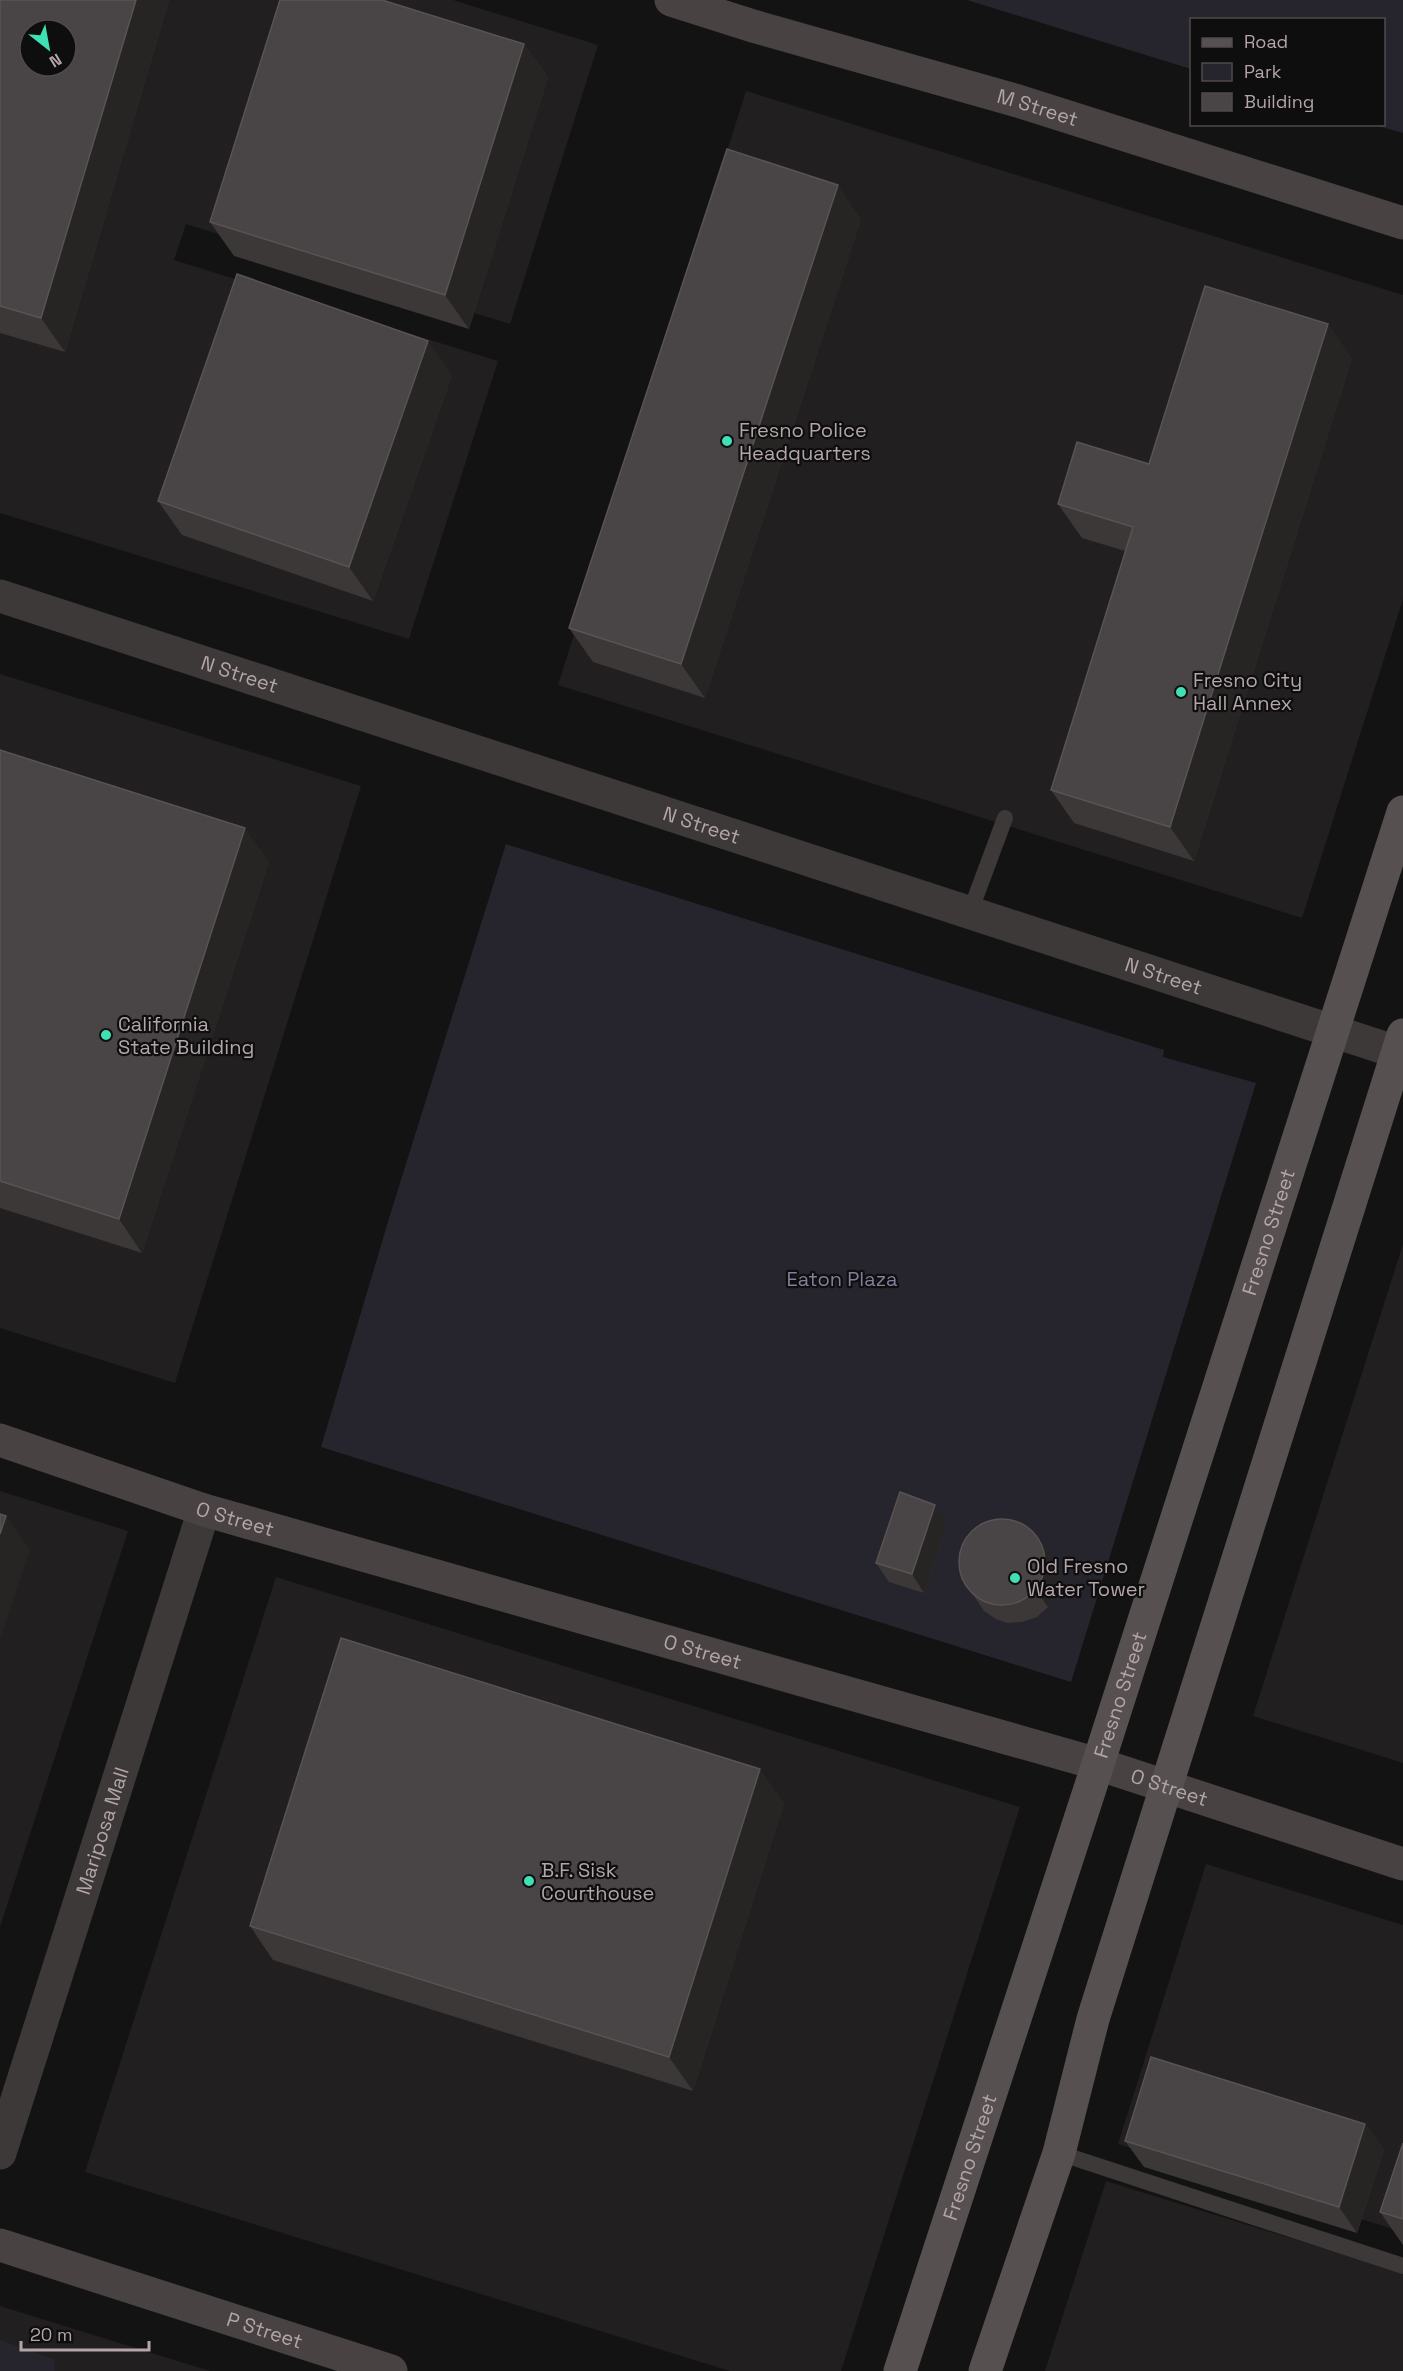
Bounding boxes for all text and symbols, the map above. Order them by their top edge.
north arrow [18,18,78,78]
legend [1190,18,1385,126]
text: Road [1244,30,1288,53]
text: N [45,49,65,72]
text: Park [1244,60,1282,83]
street label: M Street [994,83,1081,132]
text: Building [1244,90,1314,113]
place label: Fresno Police Headquarters [739,417,871,466]
marker: Fresno Police Headquarters [720,434,734,448]
street label: N Street [198,649,281,699]
place label: Fresno City Hall Annex [1193,667,1302,716]
marker: Fresno City Hall Annex [1174,685,1188,699]
street label: N Street [660,800,743,850]
street label: N Street [1122,951,1205,1001]
place label: California State Building [118,1011,254,1060]
marker: California State Building [99,1028,113,1042]
street label: Fresno Street [1236,1166,1301,1299]
park label: Eaton Plaza [786,1266,898,1292]
street label: O Street [193,1495,277,1542]
place label: Old Fresno Water Tower [1027,1553,1145,1602]
marker: Old Fresno Water Tower [1008,1571,1022,1585]
street label: O Street [661,1628,744,1675]
street label: Fresno Street [1088,1628,1153,1761]
street label: O Street [1127,1763,1211,1812]
street label: Mariposa Mall [70,1764,135,1898]
place label: B.F. Sisk Courthouse [541,1857,654,1906]
marker: B.F. Sisk Courthouse [522,1874,536,1888]
street label: Fresno Street [937,2091,1002,2224]
street label: P Street [223,2306,306,2355]
scale bar [21,2314,148,2352]
text: 20 m [30,2323,73,2346]

